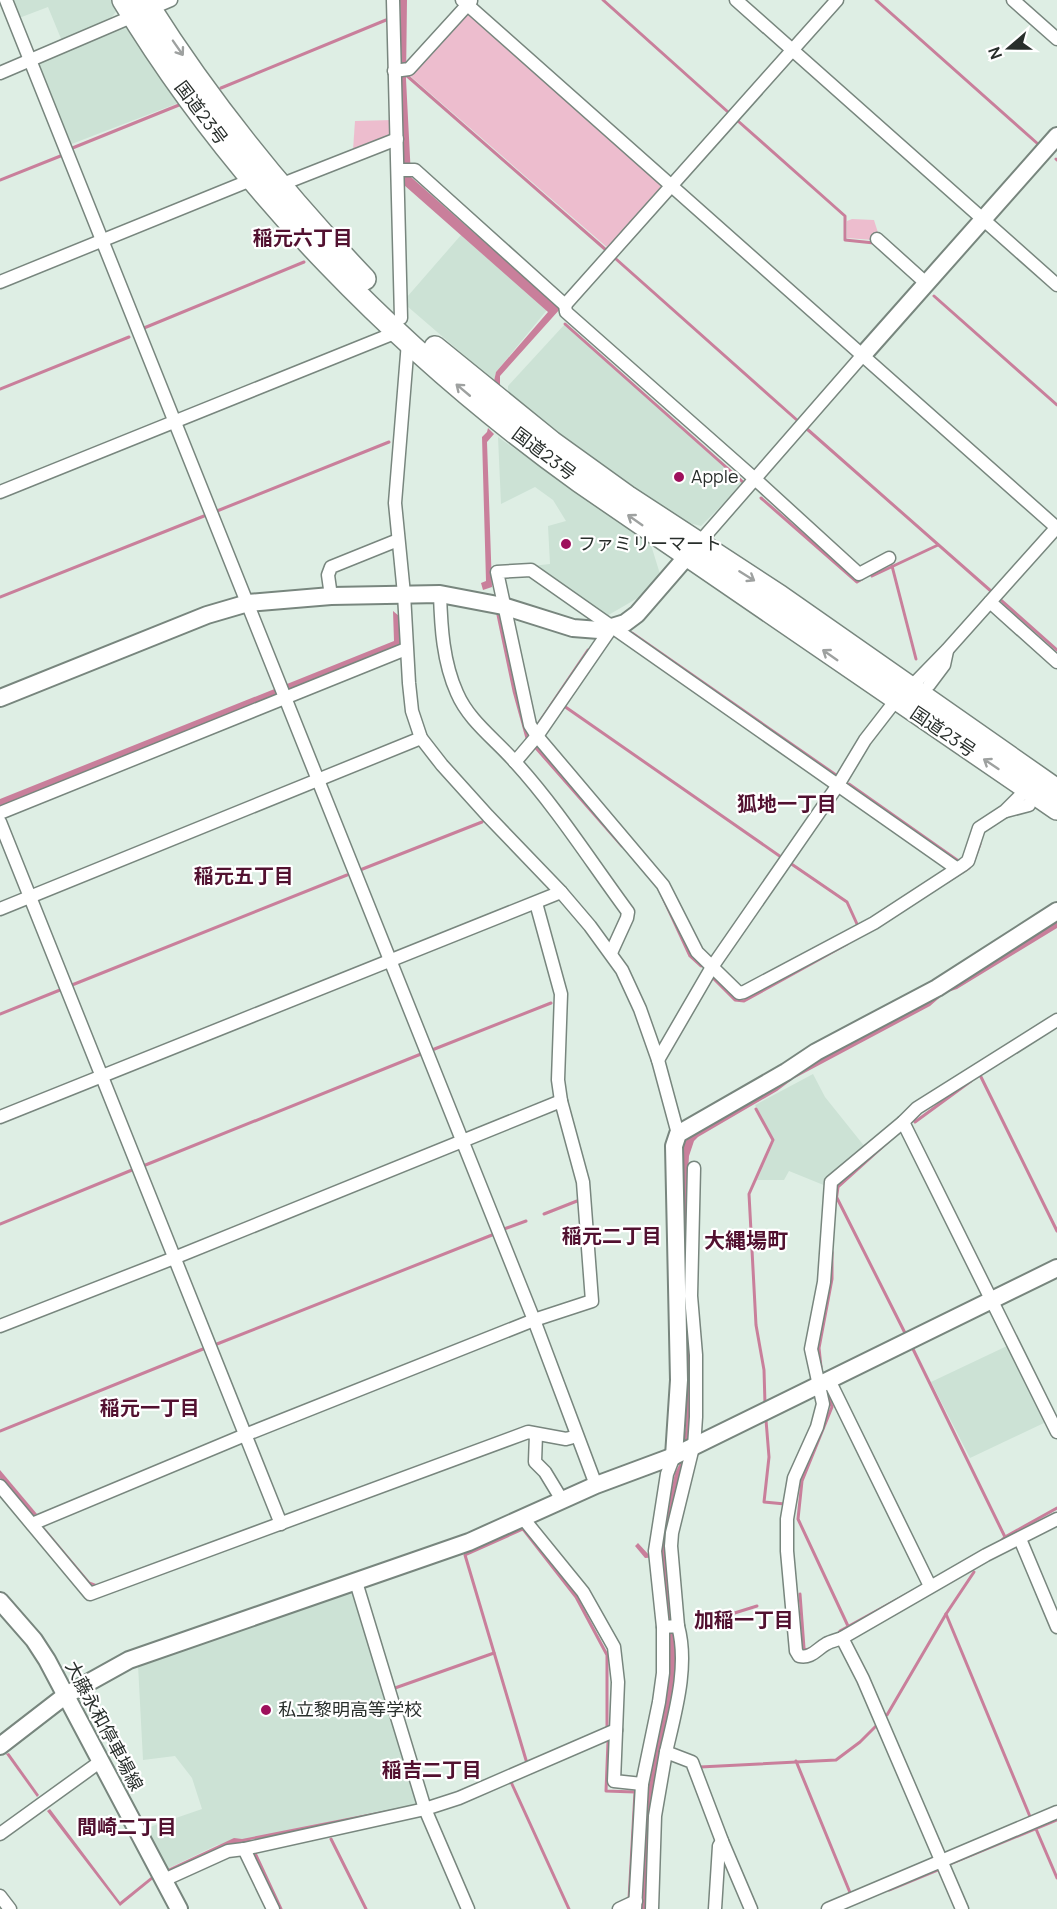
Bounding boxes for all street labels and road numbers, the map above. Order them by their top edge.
street label: 国道23号 [170,76,234,149]
street label: 国道23号 [508,421,581,485]
street label: 国道23号 [906,700,981,762]
street label: 大藤永和停車場線 [60,1656,149,1795]

